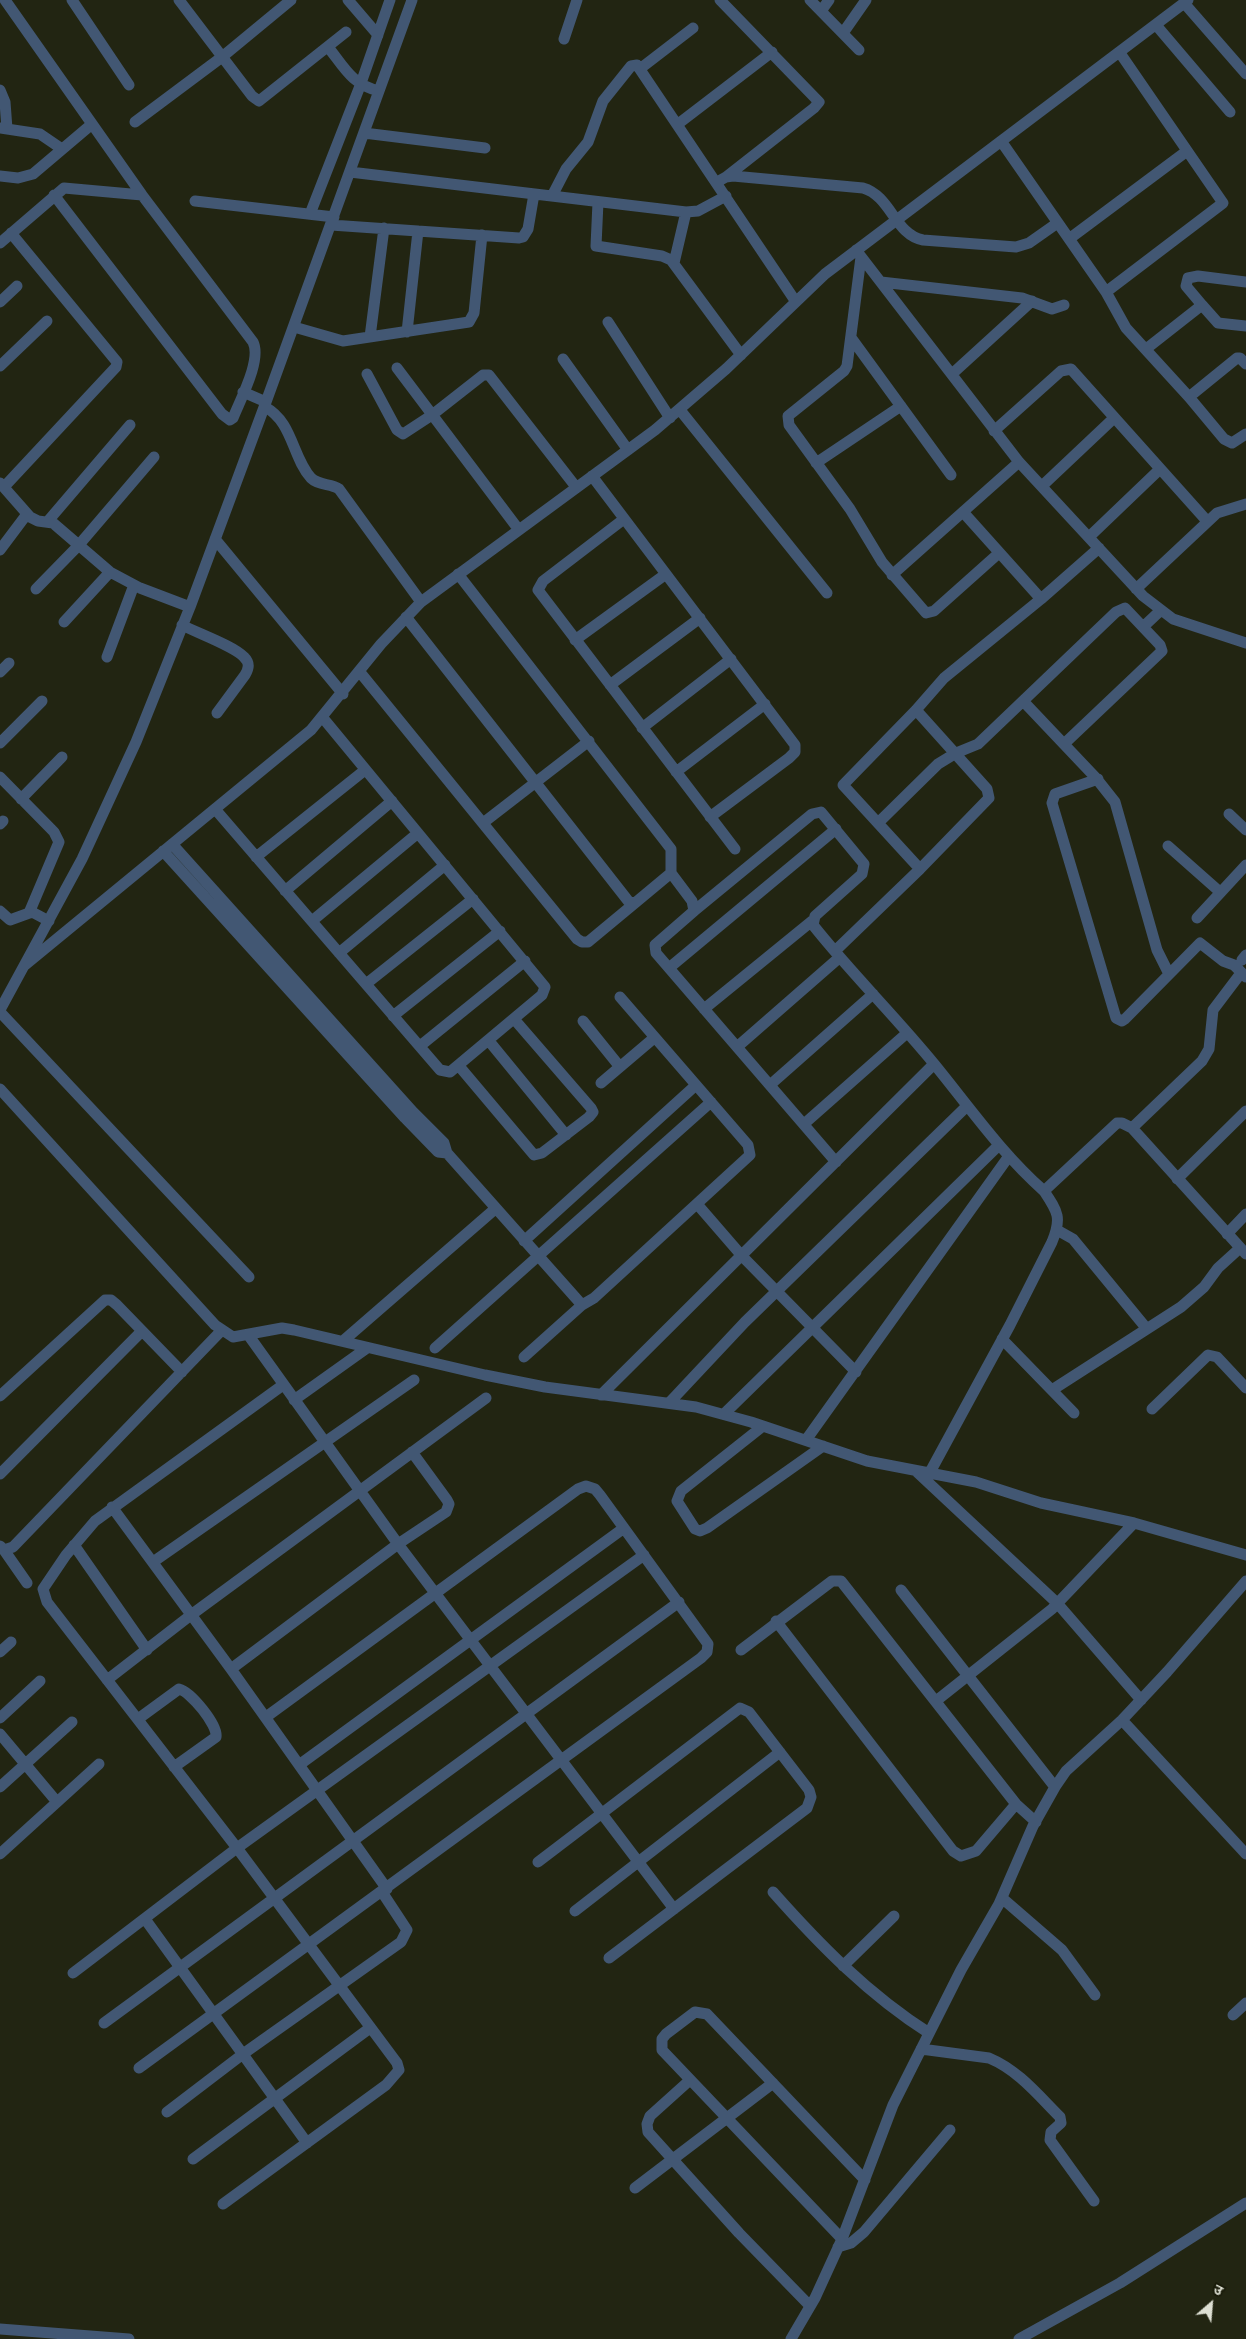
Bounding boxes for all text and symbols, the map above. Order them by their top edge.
north arrow [1186,2279,1236,2329]
text: उ [1211,2281,1226,2300]

